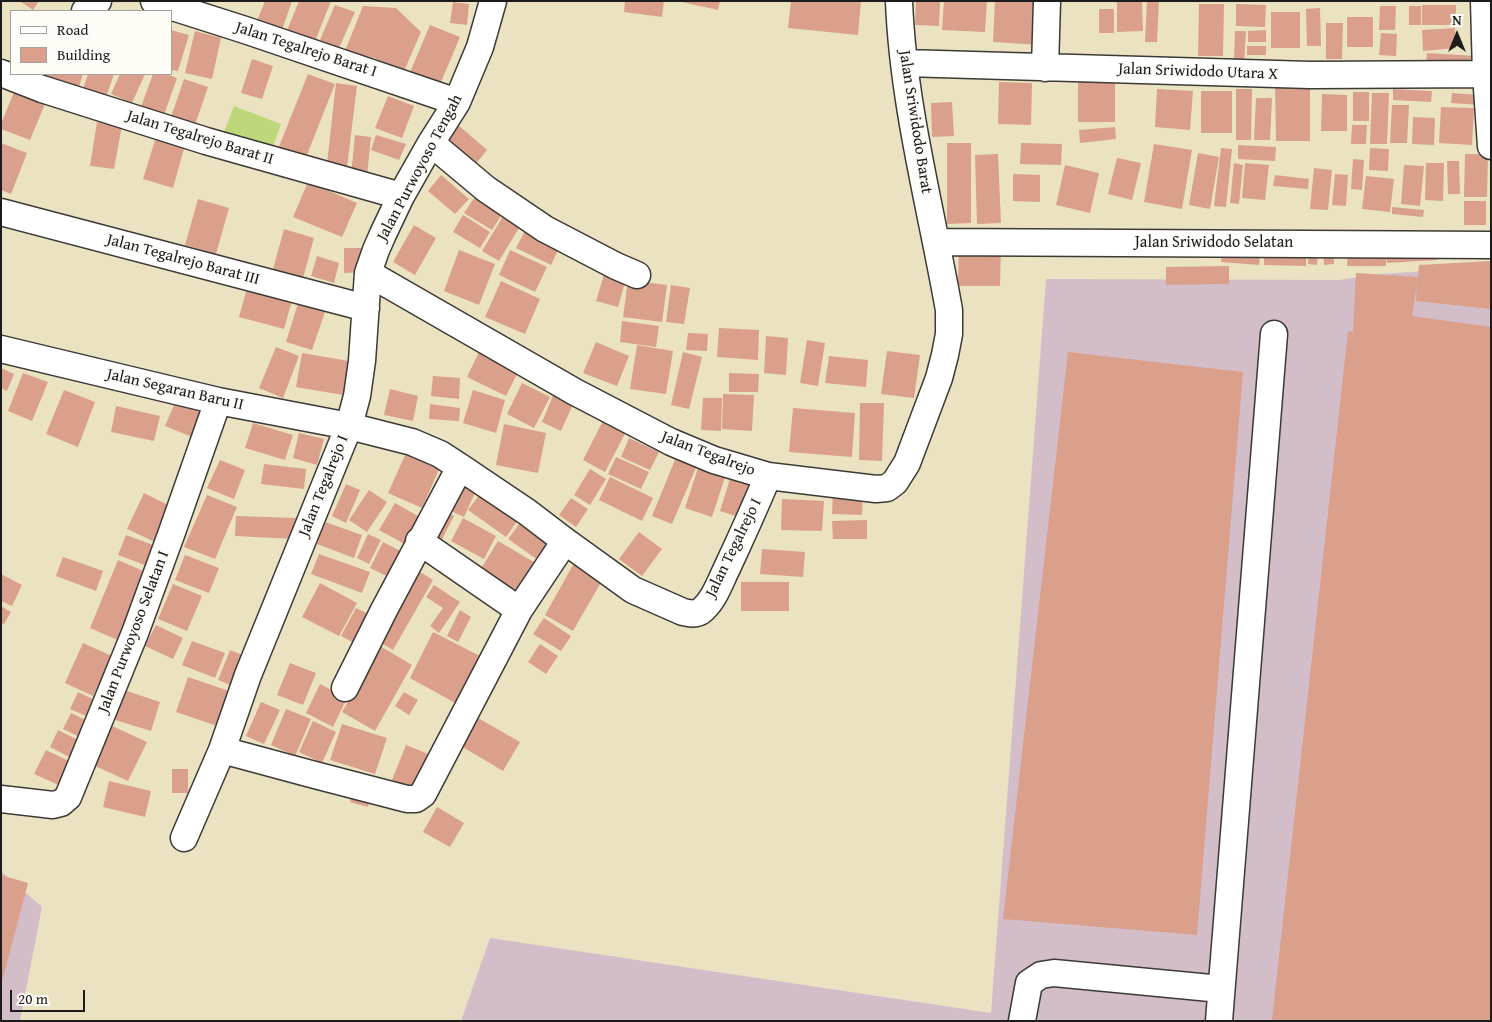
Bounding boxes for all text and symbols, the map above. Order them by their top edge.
legend [10,10,172,75]
north arrow [1432,10,1482,60]
text: N [1452,10,1462,30]
street label: Jalan Tegalrejo Barat I [233,18,379,82]
text: Road [57,19,88,40]
text: Building [57,44,110,65]
street label: Jalan Sriwidodo Barat [894,49,936,195]
street label: Jalan Sriwidodo Utara X [1118,60,1278,84]
street label: Jalan Purwoyoso Tengah [373,91,467,245]
street label: Jalan Tegalrejo Barat II [124,107,276,169]
street label: Jalan Tegalrejo Barat III [104,230,262,290]
street label: Jalan Sriwidodo Selatan [1135,233,1293,253]
street label: Jalan Segaran Baru II [105,365,245,415]
street label: Jalan Tegalrejo [658,427,758,481]
street label: Jalan Tegalrejo I [295,432,353,540]
street label: Jalan Tegalrejo I [702,495,766,601]
street label: Jalan Purwoyoso Selatan I [94,548,174,716]
scale bar [12,980,88,1012]
text: 20 m [18,988,48,1009]

